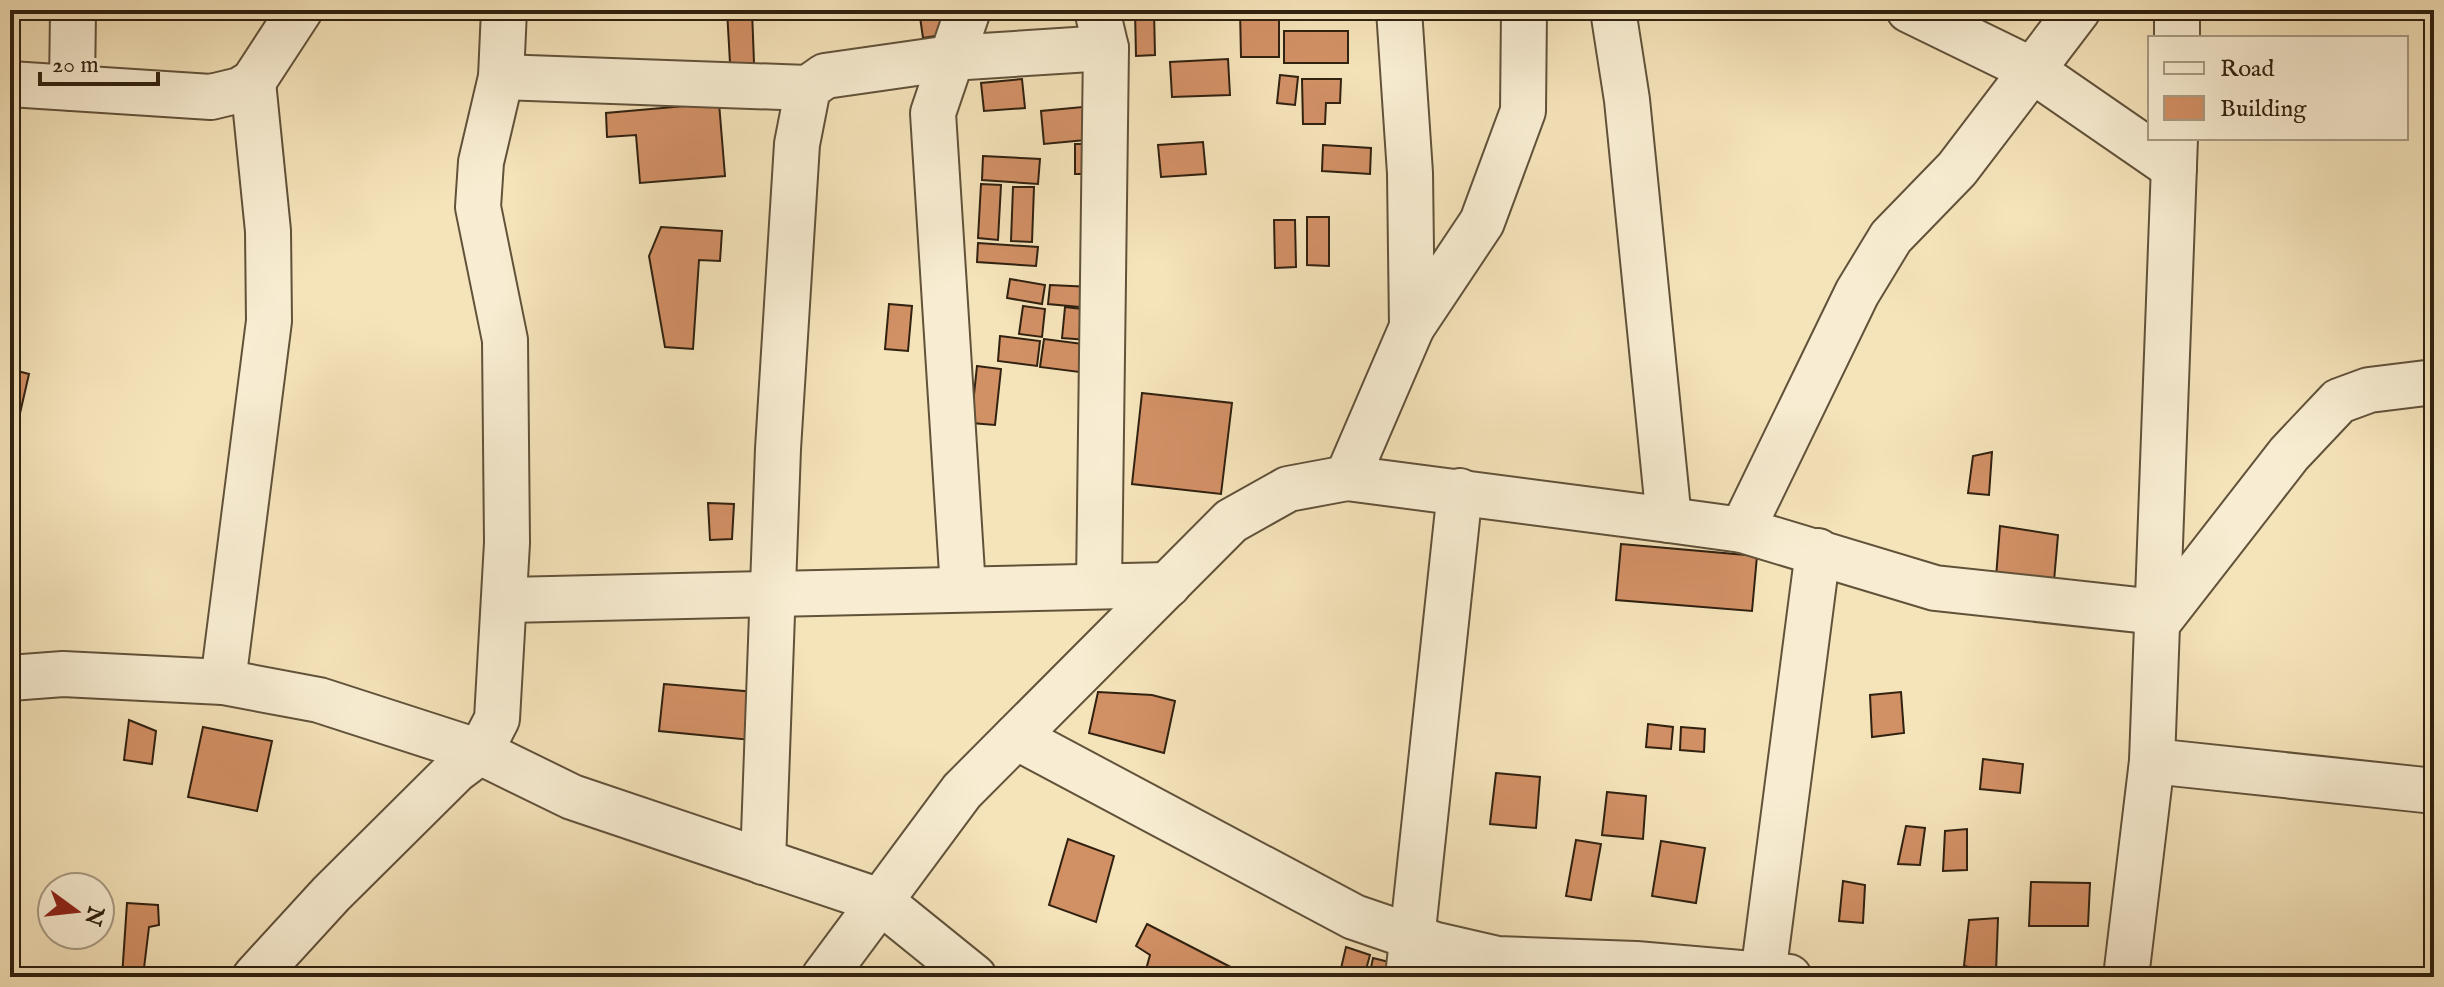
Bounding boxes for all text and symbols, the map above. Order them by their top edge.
scale bar [40,36,158,86]
legend [2148,36,2408,140]
text: 20 m [52,50,99,81]
text: Road [2220,54,2274,85]
text: Building [2220,94,2307,125]
north arrow [36,871,116,951]
text: N [77,902,110,928]

